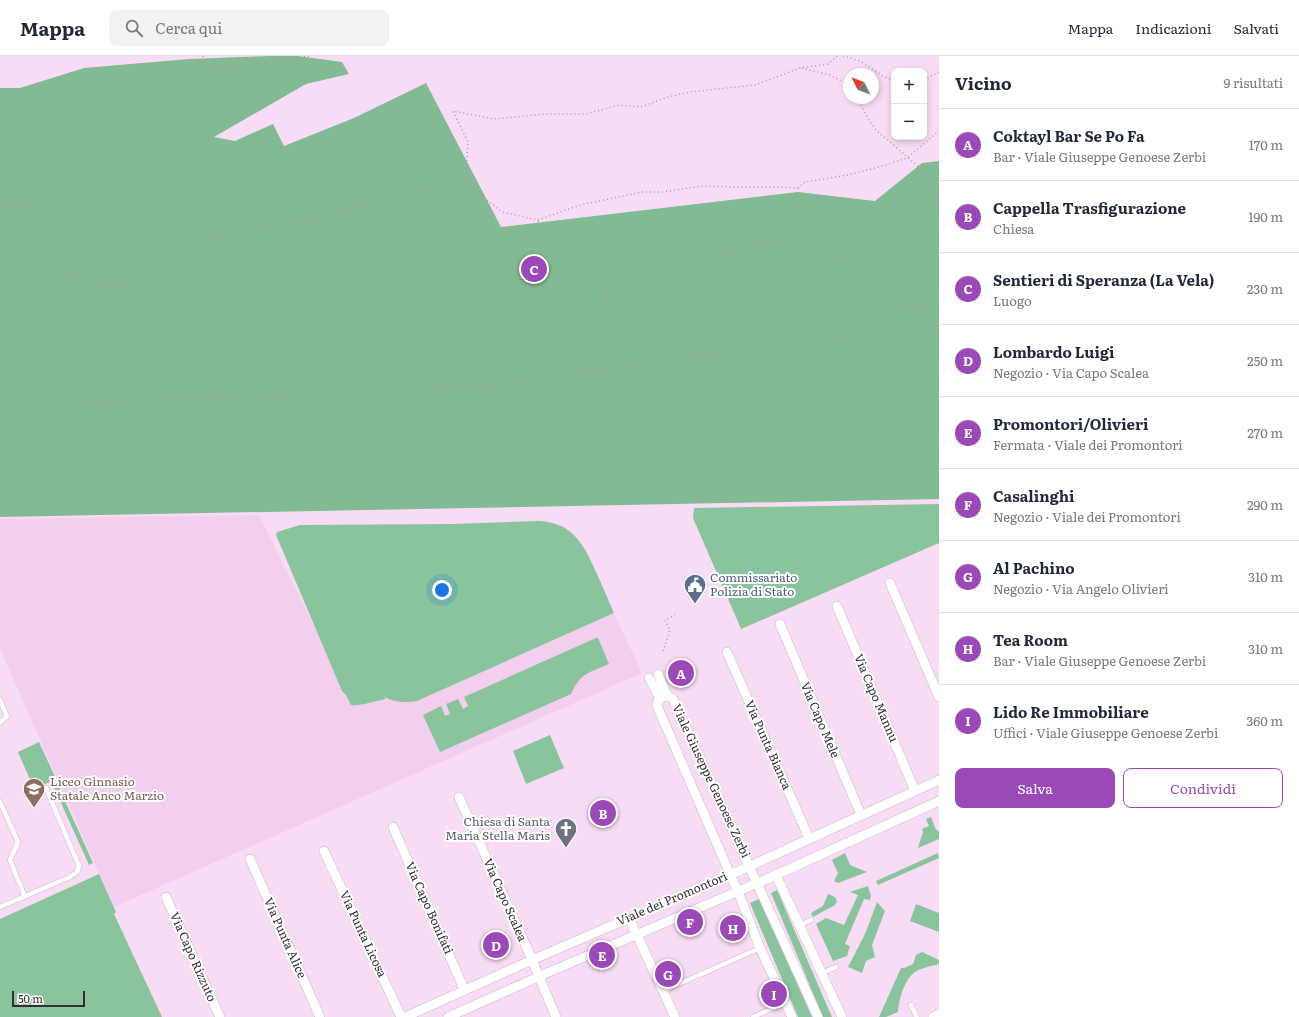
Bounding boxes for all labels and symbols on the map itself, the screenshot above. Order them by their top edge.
north arrow [843,68,879,104]
pin: C [521,254,547,284]
place label: Commissariato Polizia di Stato [710,568,797,600]
public building icon: Commissariato Polizia di Stato [682,572,708,605]
your location [432,580,452,600]
street label: Via Capo Mannu [850,651,904,745]
pin: A [668,658,694,688]
street label: Via Capo Mele [797,679,845,760]
street label: Via Punta Bianca [741,697,797,793]
street label: Viale Giuseppe Genoese Zerbi [668,701,756,861]
place label: Liceo Ginnasio Statale Anco Marzio [50,772,164,804]
school or university icon: Liceo Ginnasio Statale Anco Marzio [21,776,47,809]
pin: B [590,798,616,828]
place label: Chiesa di Santa Maria Stella Maris [445,812,551,844]
church icon: Chiesa di Santa Maria Stella Maris [553,816,579,849]
street label: Via Capo Scalea [480,855,532,944]
street label: Via Capo Bonifati [402,859,458,957]
street label: Viale dei Promontori [613,867,730,930]
street label: Via Punta Licosa [336,887,392,980]
street label: Via Punta Alice [260,894,312,981]
pin: F [677,907,703,937]
street label: Via Capo Rizzuto [166,909,222,1004]
pin: H [720,913,746,943]
pin: D [483,930,509,960]
pin: E [589,940,615,970]
pin: G [655,959,681,989]
pin: I [761,979,787,1009]
scale bar [12,989,85,1008]

